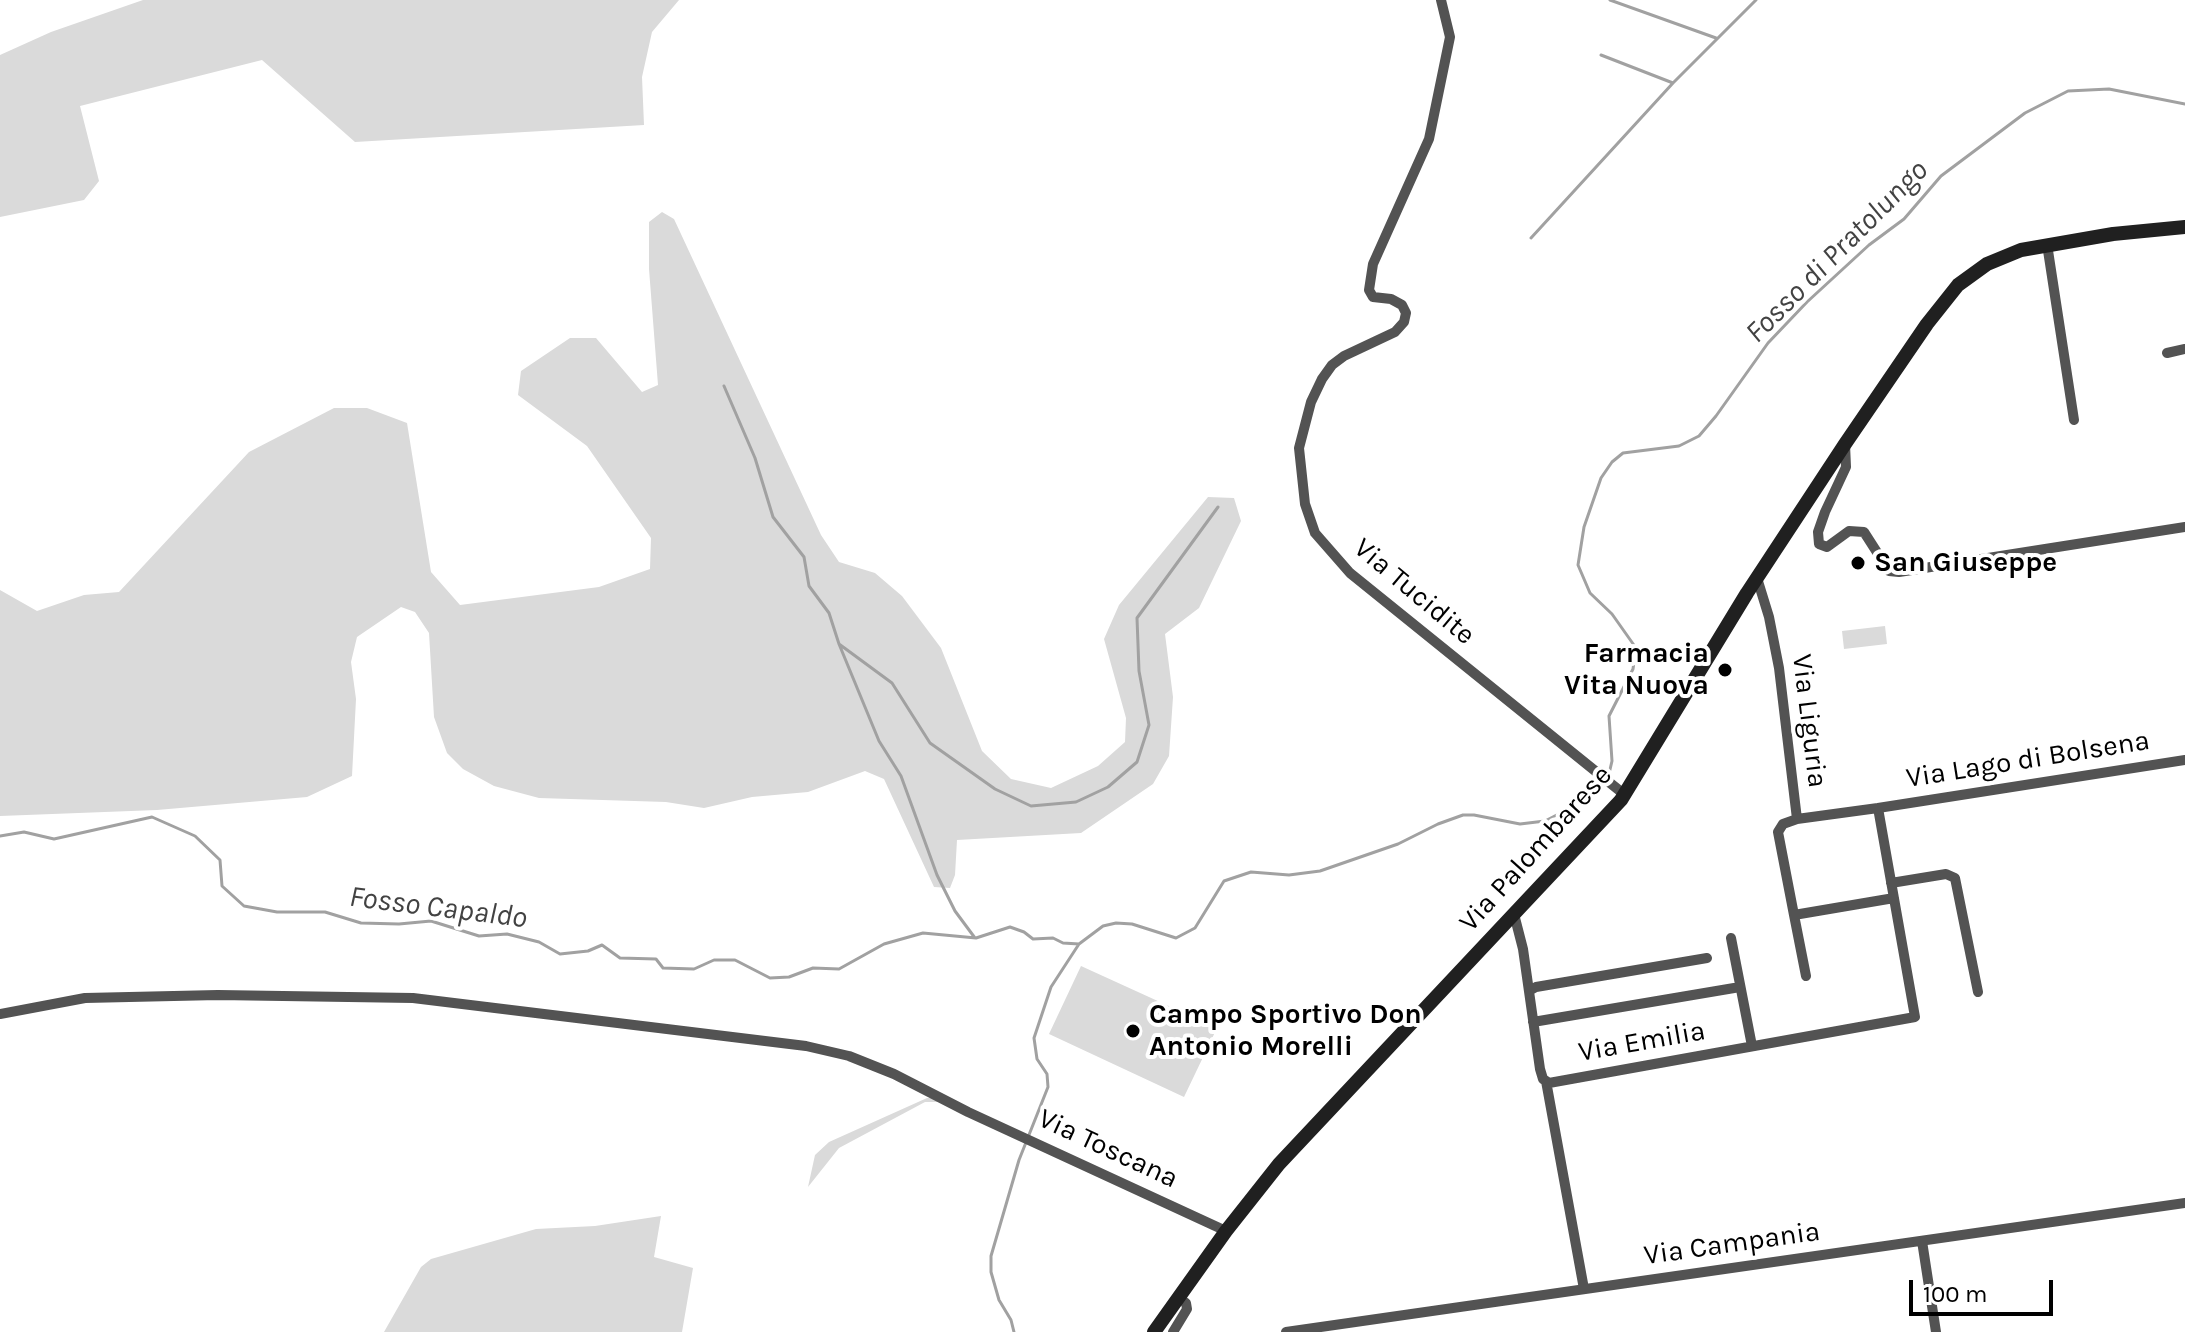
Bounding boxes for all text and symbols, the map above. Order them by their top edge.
water label: Fosso di Pratolungo [1738,153,1936,351]
street label: Via Tucidite [1347,532,1481,652]
place label: San Giuseppe [1874,546,2057,580]
marker: San Giuseppe [1849,554,1867,572]
place label: Farmacia Vita Nuova [1564,637,1709,703]
street label: Via Liguria [1784,652,1834,790]
marker: Farmacia Vita Nuova [1716,661,1734,679]
street label: Via Lago di Bolsena [1904,724,2152,796]
street label: Via Palombarese [1453,759,1619,939]
water label: Fosso Capaldo [347,879,529,937]
place label: Campo Sportivo Don Antonio Morelli [1149,998,1422,1064]
street label: Via Emilia [1576,1014,1708,1070]
marker: Campo Sportivo Don Antonio Morelli [1124,1022,1142,1040]
street label: Via Toscana [1033,1102,1183,1196]
street label: Via Campania [1642,1215,1822,1273]
scale bar [1913,1264,2057,1314]
text: 100 m [1923,1280,1988,1308]

